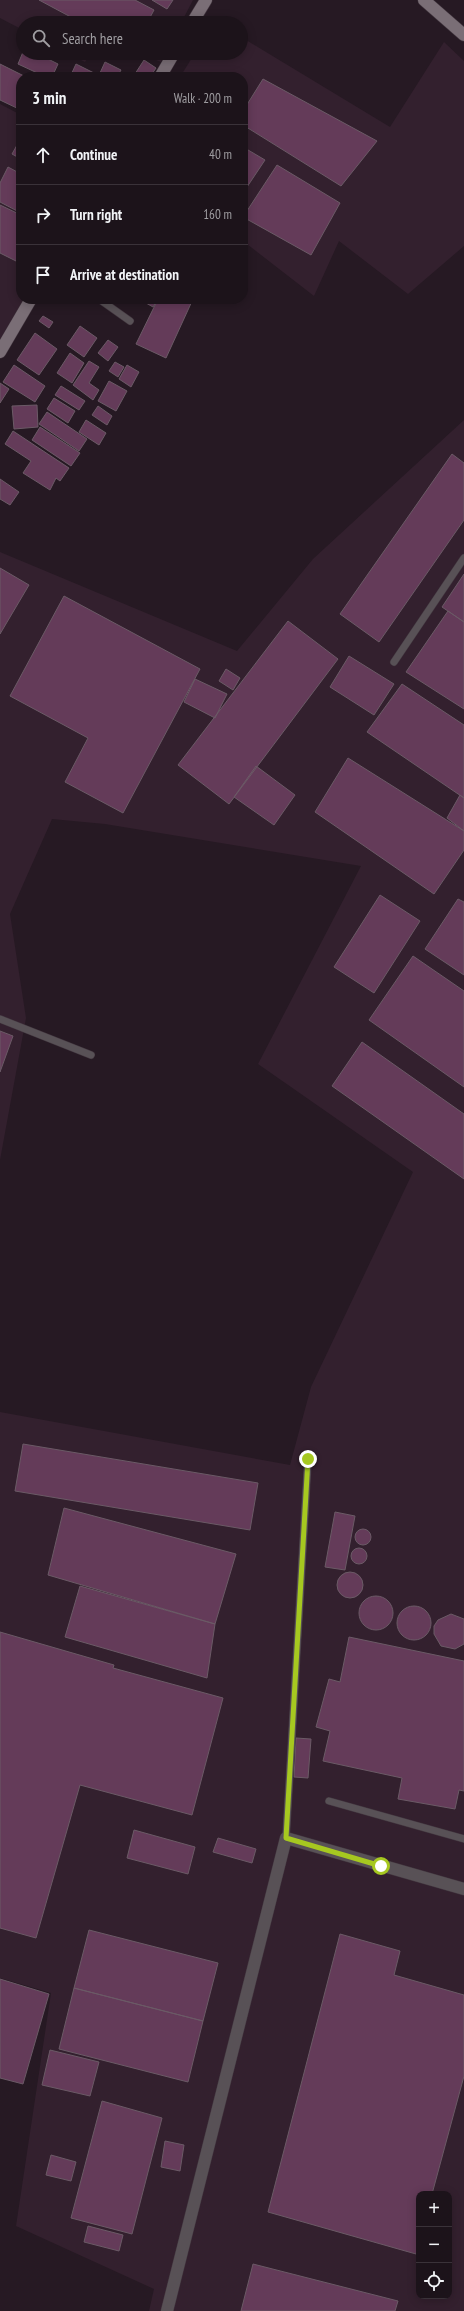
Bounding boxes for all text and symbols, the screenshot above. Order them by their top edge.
search box [16,16,248,60]
icon: search [30,27,52,49]
text: Search here [62,29,123,48]
text: 3 min [32,87,66,109]
text: Walk · 200 m [174,90,232,107]
icon: ahead [32,144,54,166]
text: Continue [70,145,117,164]
text: 40 m [209,146,232,163]
icon: right [32,204,54,226]
text: Turn right [70,205,122,224]
text: 160 m [203,206,232,223]
icon: arrive [32,264,54,286]
text: Arrive at destination [70,265,179,284]
route end [299,1450,317,1468]
route start [372,1857,390,1875]
map controls [416,2191,452,2299]
button: + [416,2191,452,2227]
button: − [416,2227,452,2263]
button: locate [416,2263,452,2299]

